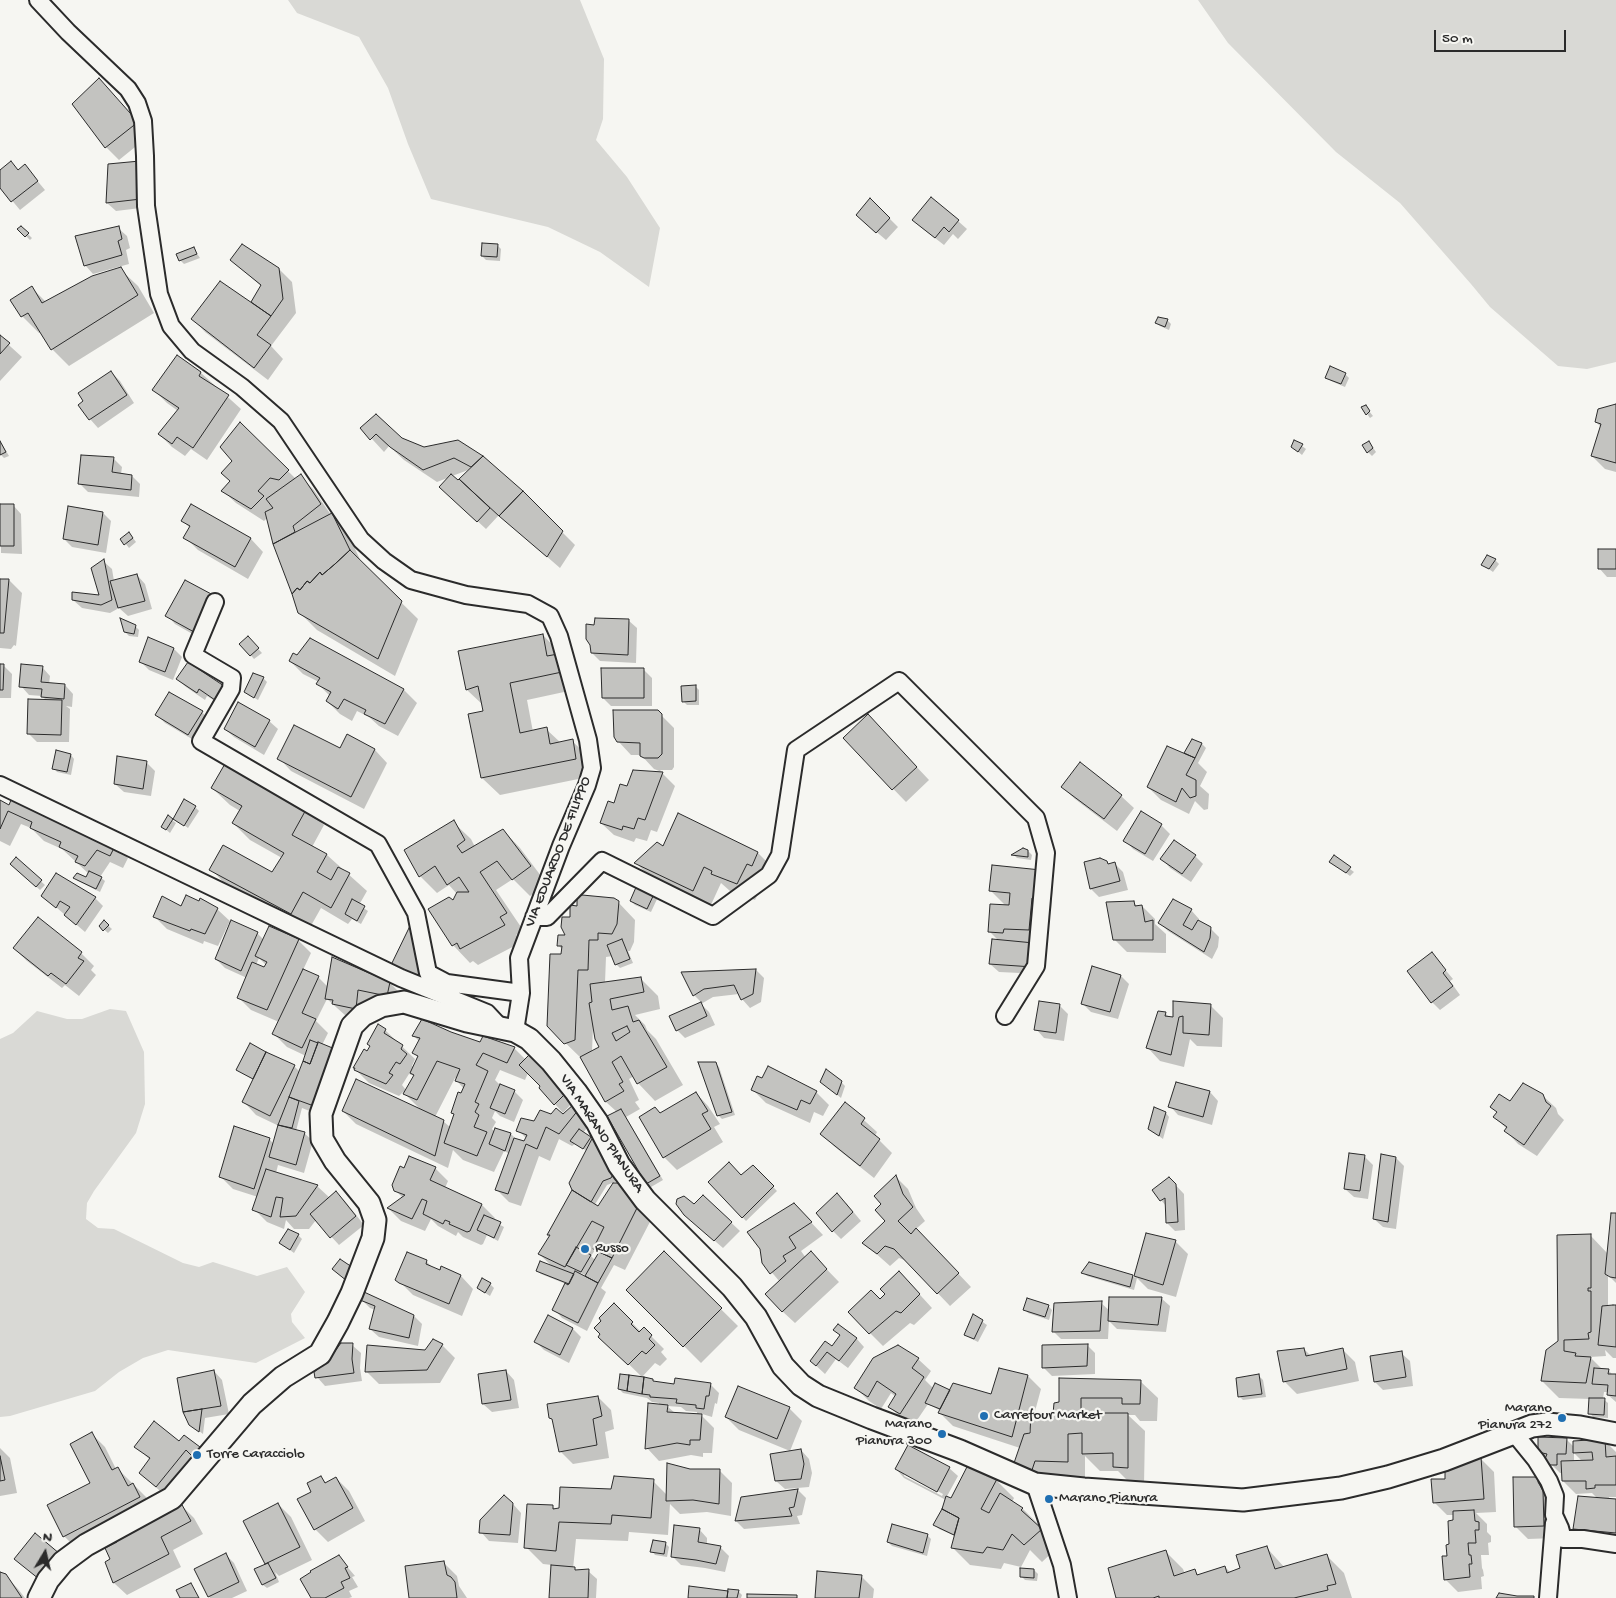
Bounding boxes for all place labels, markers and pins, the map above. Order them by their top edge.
place label: Russo [595,1240,629,1258]
marker: Russo [579,1243,591,1255]
place label: Marano Pianura 272 [1478,1400,1552,1435]
place label: Carrefour Market [994,1407,1102,1425]
marker: Carrefour Market [978,1410,990,1422]
marker: Marano Pianura 272 [1556,1412,1568,1424]
place label: Marano Pianura 300 [856,1416,932,1451]
marker: Marano Pianura 300 [936,1428,948,1440]
place label: Torre Caracciolo [207,1446,305,1464]
marker: Torre Caracciolo [191,1449,203,1461]
place label: Marano Pianura [1059,1490,1157,1508]
marker: Marano Pianura [1043,1493,1055,1505]

